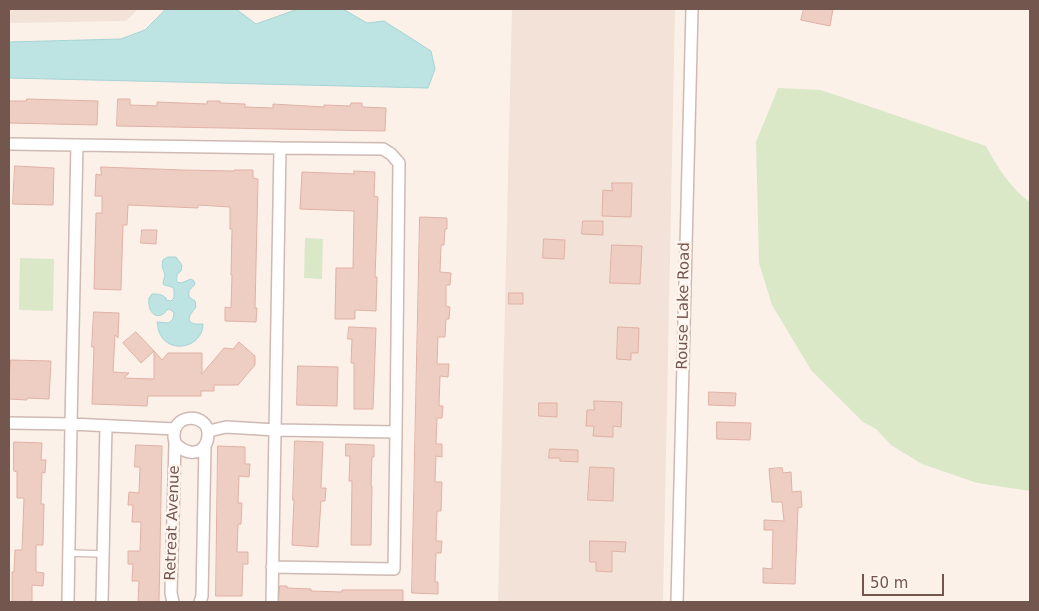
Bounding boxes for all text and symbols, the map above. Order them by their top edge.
street label: Rouse Lake Road [674,242,694,370]
street label: Retreat Avenue [162,465,184,581]
scale bar [864,564,946,596]
text: 50 m [870,574,908,592]

